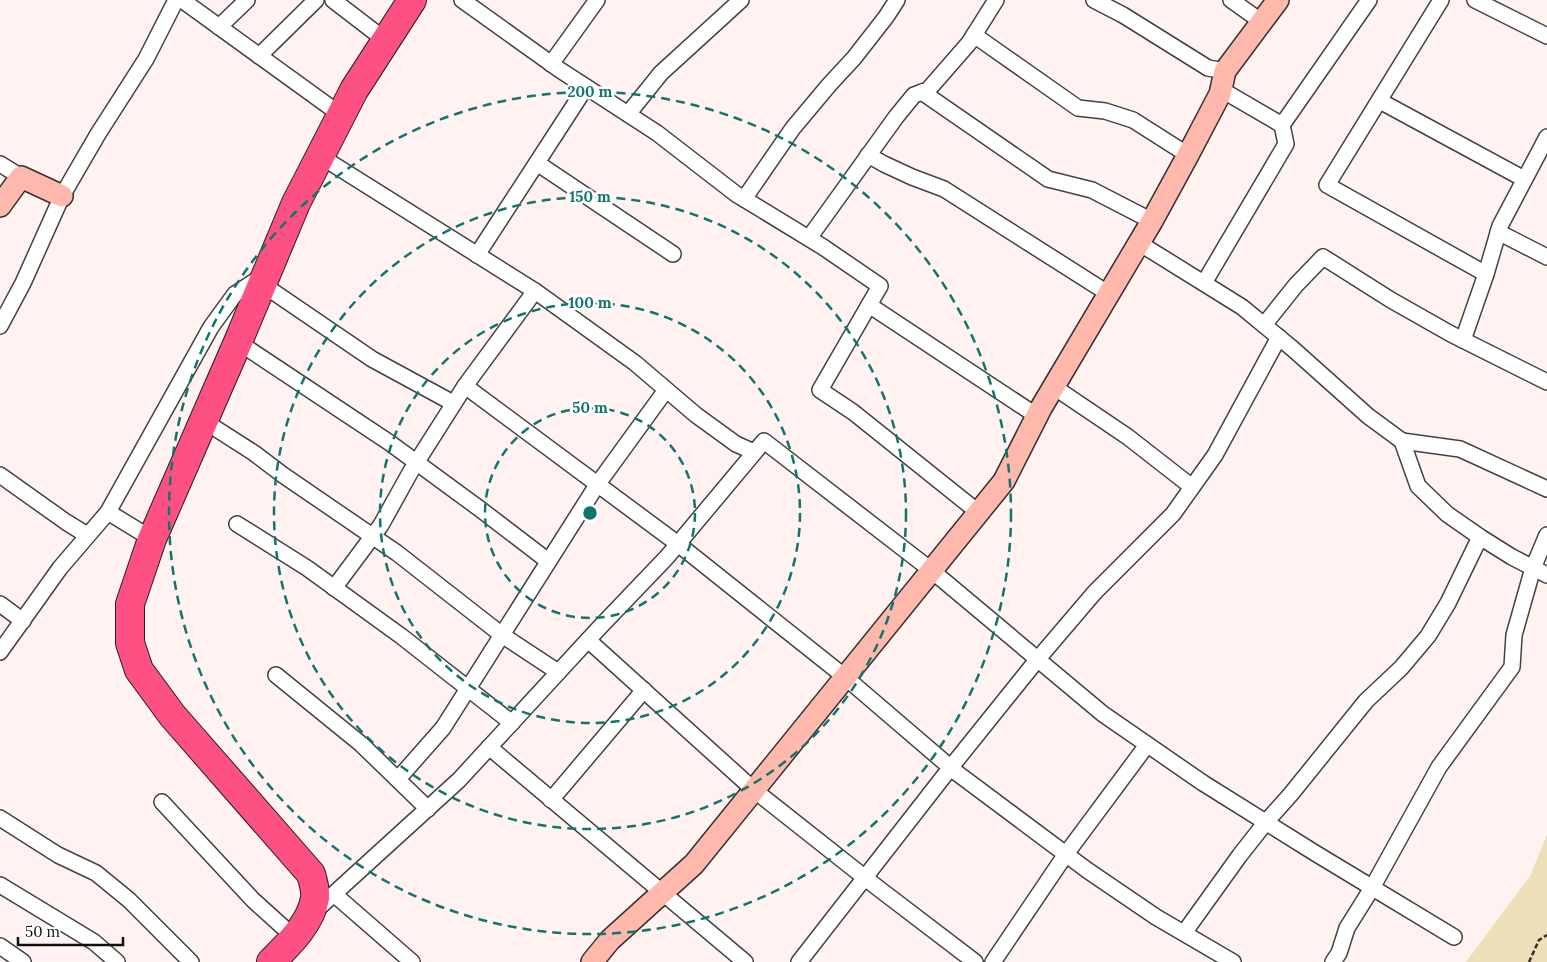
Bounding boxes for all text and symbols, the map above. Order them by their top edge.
text: 200 m [568,82,613,101]
text: 150 m [569,187,611,206]
text: 100 m [569,293,612,312]
text: 50 m [572,398,608,417]
centre of rings [581,504,599,522]
scale bar [18,914,122,946]
text: 50 m [25,922,60,941]

